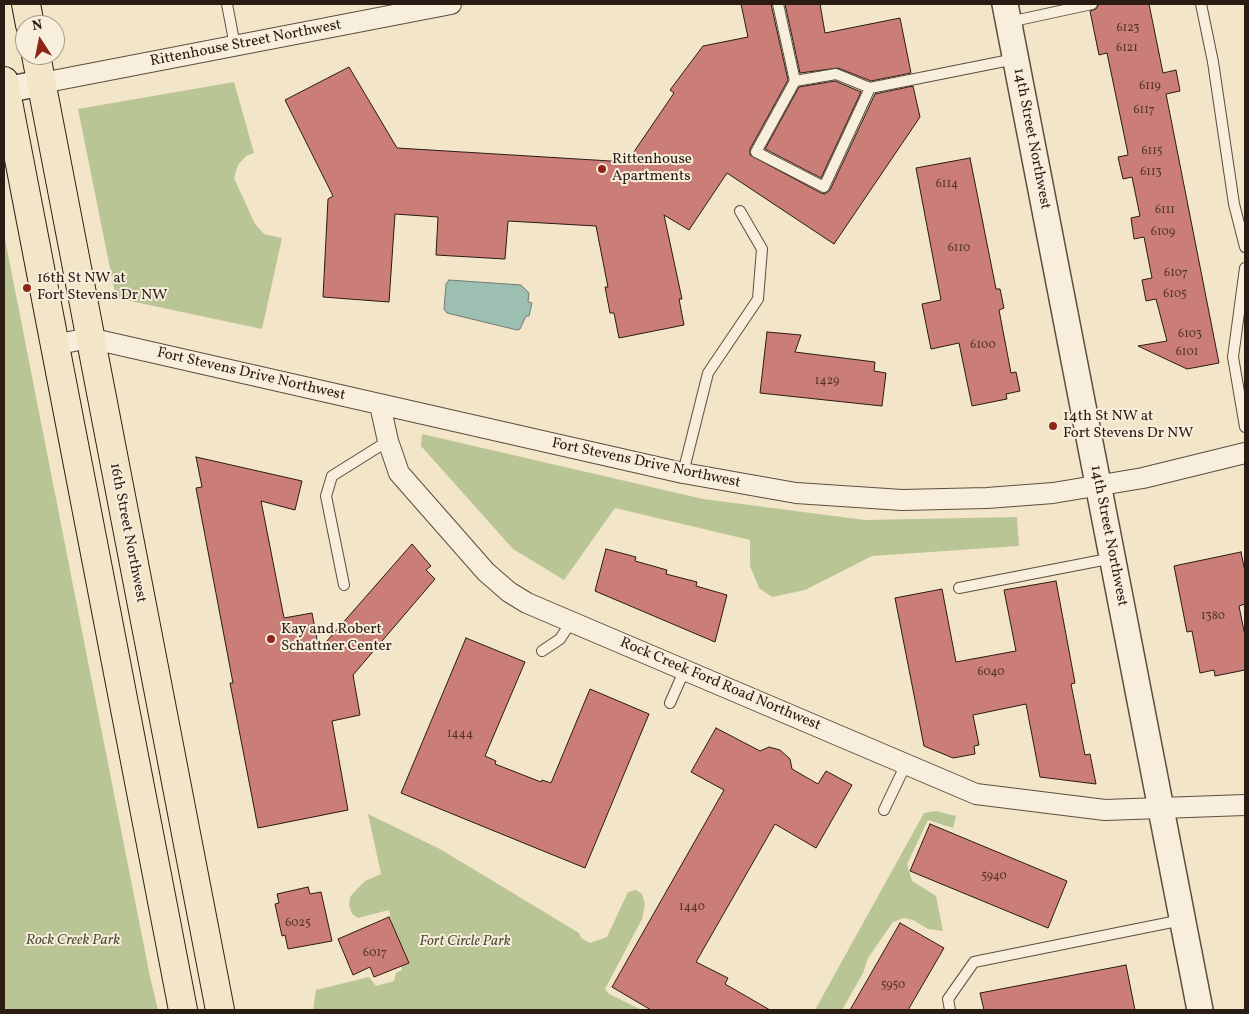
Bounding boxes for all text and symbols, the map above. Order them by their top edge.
north arrow [15,15,65,65]
text: N [30,15,44,36]
street label: Rittenhouse Street Northwest [149,17,343,71]
house number: 6123 [1117,22,1139,36]
house number: 6121 [1116,42,1138,56]
street label: 14th Street Northwest [1008,67,1054,211]
house number: 6119 [1139,80,1161,94]
house number: 6117 [1133,104,1155,118]
house number: 6115 [1141,145,1163,159]
place label: Rittenhouse Apartments [612,151,692,186]
marker: Rittenhouse Apartments [596,163,608,175]
house number: 6113 [1140,166,1162,180]
house number: 6114 [936,178,958,192]
house number: 6111 [1155,204,1175,218]
house number: 6109 [1151,226,1175,240]
house number: 6110 [948,242,970,256]
house number: 6107 [1164,267,1188,281]
place label: 16th St NW at Fort Stevens Dr NW [37,270,167,305]
marker: 16th St NW at Fort Stevens Dr NW [21,282,33,294]
house number: 6105 [1163,288,1187,302]
house number: 6103 [1178,328,1202,342]
house number: 6100 [970,339,996,353]
street label: Fort Stevens Drive Northwest [155,345,347,405]
house number: 6101 [1176,346,1198,360]
house number: 1429 [815,375,839,389]
place label: 14th St NW at Fort Stevens Dr NW [1063,408,1193,443]
marker: 14th St NW at Fort Stevens Dr NW [1047,420,1059,432]
street label: Fort Stevens Drive Northwest [550,435,742,493]
street label: 16th Street Northwest [105,461,149,605]
street label: 14th Street Northwest [1085,464,1131,608]
house number: 1380 [1201,610,1225,624]
place label: Kay and Robert Schattner Center [281,621,392,656]
marker: Kay and Robert Schattner Center [265,633,277,645]
street label: Rock Creek Ford Road Northwest [617,634,823,736]
house number: 6040 [977,666,1005,680]
house number: 1444 [447,728,473,742]
house number: 5940 [981,870,1007,884]
house number: 1440 [679,901,705,915]
house number: 6025 [285,917,311,931]
park label: Rock Creek Park [26,932,120,950]
park label: Fort Circle Park [419,933,511,951]
house number: 6017 [363,947,387,961]
house number: 5950 [881,979,905,993]

